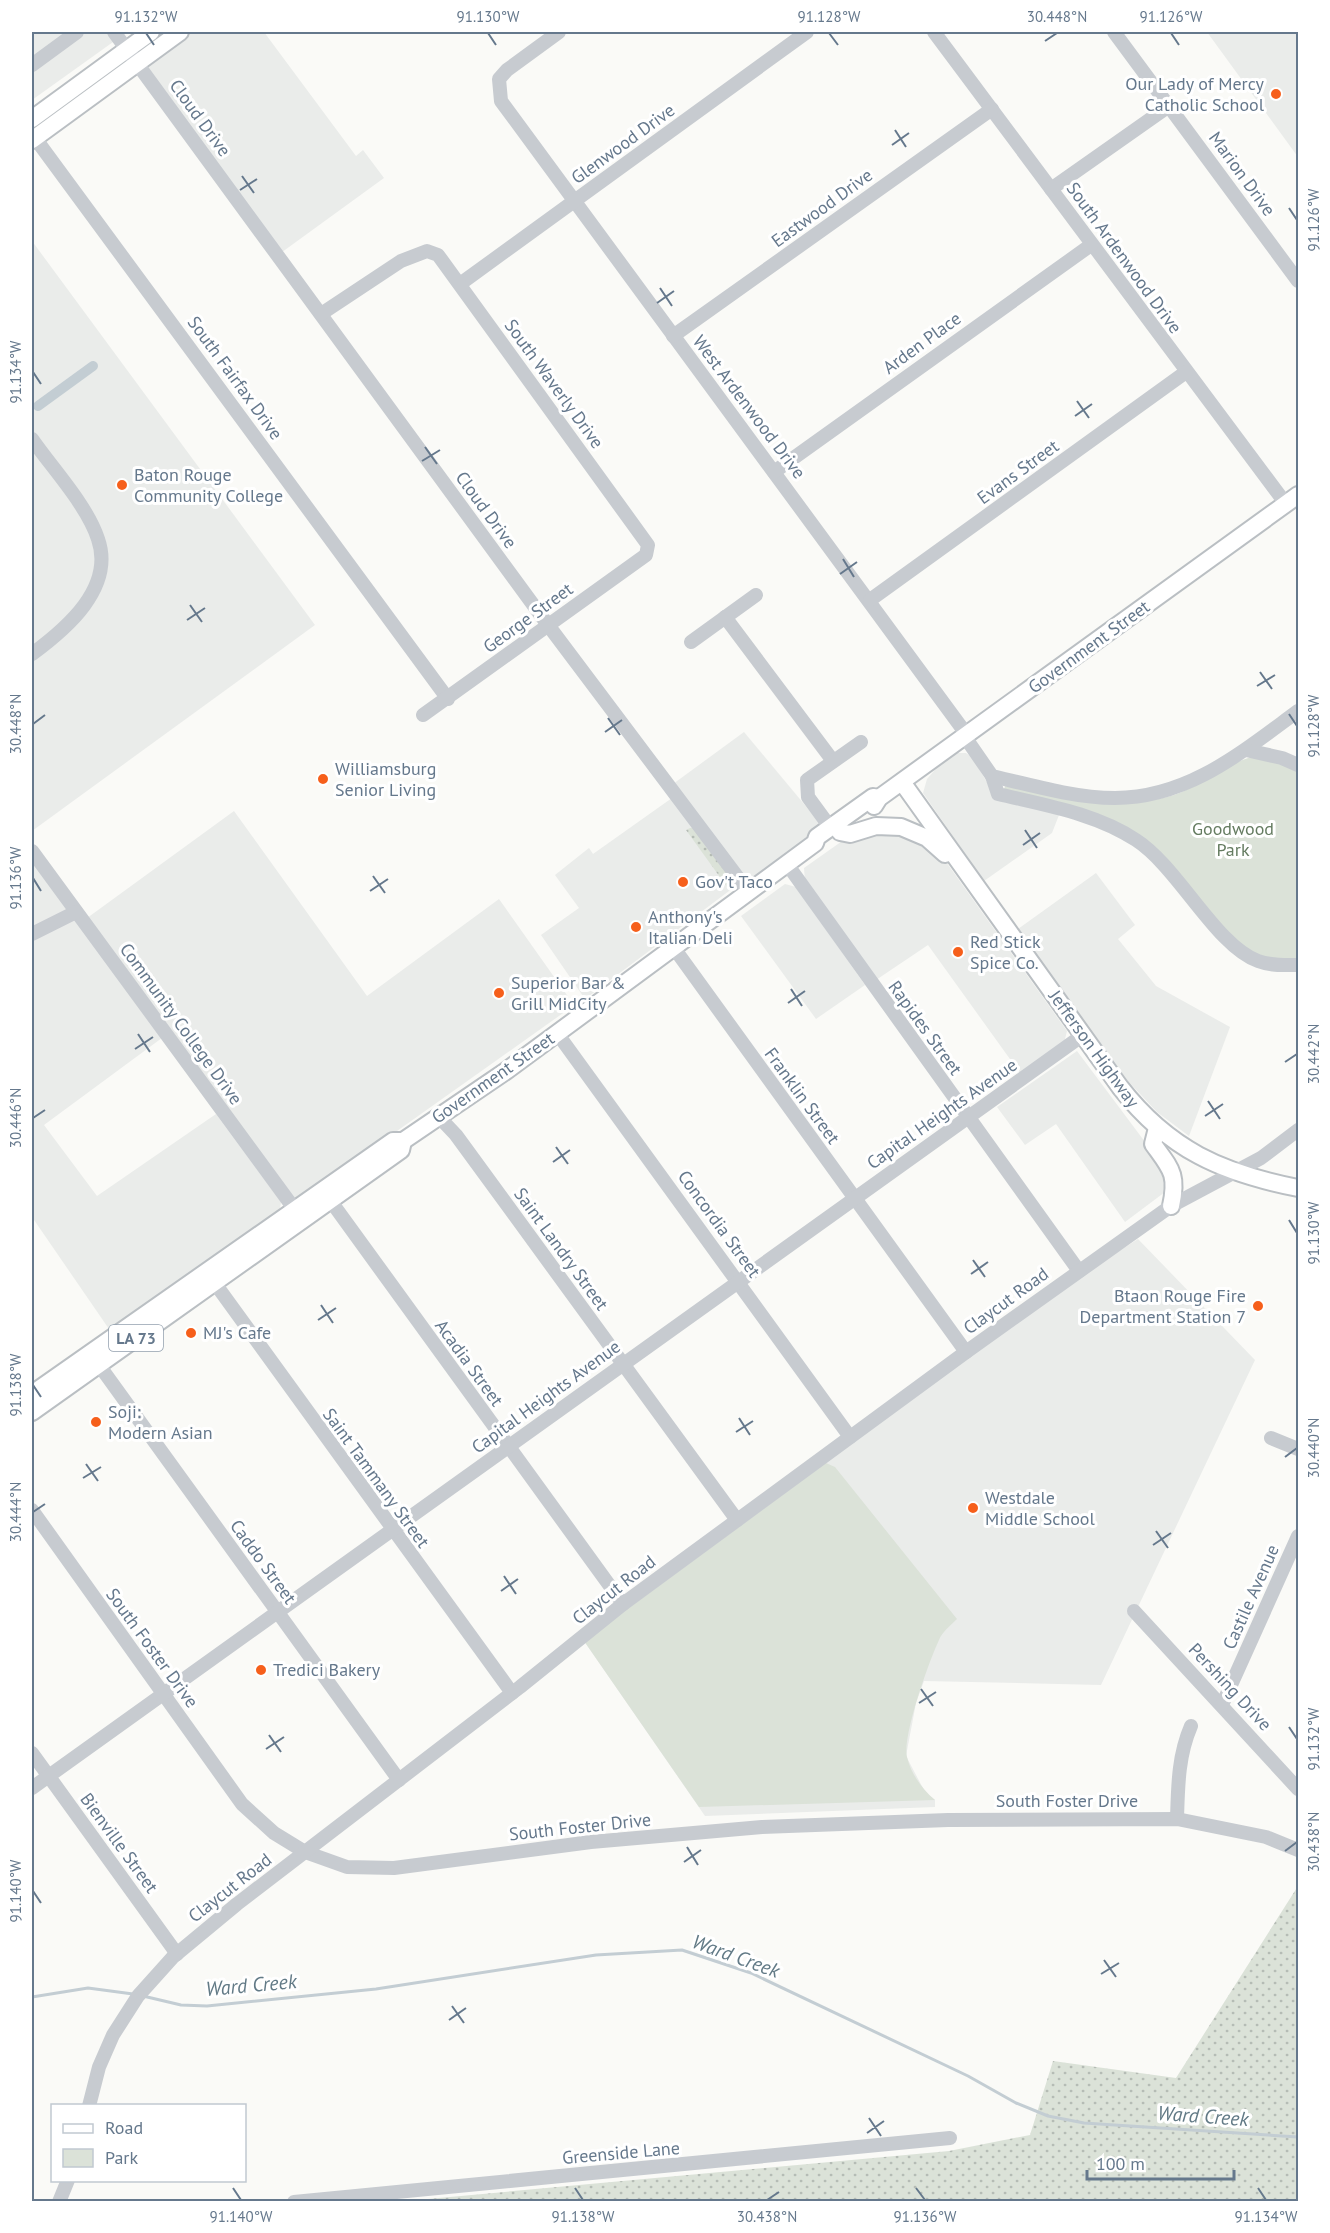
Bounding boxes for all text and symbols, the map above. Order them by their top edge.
text: 91.132°W [115,7,178,26]
text: 91.130°W [457,7,520,26]
text: 91.128°W [798,7,861,26]
text: 30.448°N [1027,7,1087,26]
text: 91.126°W [1140,7,1203,26]
place label: Our Lady of Mercy Catholic School [1125,72,1265,116]
street label: Cloud Drive [165,75,236,161]
marker: Our Lady of Mercy Catholic School [1269,87,1283,101]
street label: Glenwood Drive [566,98,679,189]
street label: Marion Drive [1204,127,1281,220]
street label: Eastwood Drive [767,163,877,252]
street label: South Ardenwood Drive [1062,177,1187,338]
text: 91.126°W [1304,188,1323,251]
street label: Arden Place [878,306,965,379]
street label: South Fairfax Drive [183,311,288,444]
street label: South Waverly Drive [500,315,609,453]
street label: West Ardenwood Drive [688,330,811,483]
text: 91.134°W [6,340,25,403]
street label: Evans Street [972,434,1063,509]
place label: Baton Rouge Community College [134,463,283,507]
street label: Cloud Drive [451,467,522,553]
marker: Baton Rouge Community College [115,478,129,492]
street label: George Street [478,577,577,658]
street label: Government Street [1023,595,1154,698]
text: 30.448°N [6,694,25,754]
text: 91.128°W [1304,694,1323,757]
place label: Williamsburg Senior Living [335,757,436,801]
marker: Williamsburg Senior Living [316,772,330,786]
park label: Goodwood Park [1192,817,1274,861]
text: 91.136°W [6,846,25,909]
place label: Gov't Taco [695,870,773,893]
marker: Gov't Taco [676,875,690,889]
place label: Anthony's Italian Deli [648,905,733,949]
marker: Anthony's Italian Deli [629,920,643,934]
place label: Red Stick Spice Co. [970,930,1041,974]
street label: Community College Drive [115,938,248,1109]
marker: Red Stick Spice Co. [951,945,965,959]
place label: Superior Bar & Grill MidCity [511,971,626,1015]
street label: Rapides Street [883,976,967,1079]
street label: Jefferson Highway [1043,985,1145,1113]
marker: Superior Bar & Grill MidCity [492,986,506,1000]
text: 30.442°N [1304,1024,1323,1084]
street label: Government Street [427,1027,559,1128]
street label: Franklin Street [760,1043,845,1148]
street label: Capital Heights Avenue [862,1053,1021,1174]
text: 30.446°N [6,1088,25,1148]
street label: Concordia Street [673,1166,766,1282]
street label: Saint Landry Street [509,1183,614,1315]
text: 91.130°W [1304,1201,1323,1264]
street label: Claycut Road [959,1262,1053,1339]
place label: Btaon Rouge Fire Department Station 7 [1080,1284,1246,1328]
marker: Btaon Rouge Fire Department Station 7 [1251,1299,1265,1313]
street label: Acadia Street [430,1315,509,1411]
place label: MJ's Cafe [203,1321,271,1344]
road number: LA 73 [109,1325,163,1351]
marker: MJ's Cafe [184,1326,198,1340]
street label: Capital Heights Avenue [467,1335,625,1458]
text: 91.138°W [6,1353,25,1416]
place label: Soji: Modern Asian [108,1400,213,1444]
street label: Saint Tammany Street [318,1403,435,1552]
marker: Soji: Modern Asian [89,1415,103,1429]
text: 30.440°N [1304,1418,1323,1478]
text: 30.444°N [6,1482,25,1542]
place label: Westdale Middle School [985,1486,1095,1530]
marker: Westdale Middle School [966,1501,980,1515]
street label: Caddo Street [225,1515,302,1608]
street label: Castile Avenue [1217,1541,1284,1653]
street label: Claycut Road [567,1550,660,1629]
street label: South Foster Drive [101,1583,204,1712]
street label: Pershing Drive [1184,1638,1277,1735]
place label: Tredici Bakery [273,1658,381,1681]
marker: Tredici Bakery [254,1663,268,1677]
text: 91.132°W [1304,1707,1323,1770]
street label: Bienville Street [75,1788,163,1897]
street label: South Foster Drive [996,1789,1138,1812]
street label: South Foster Drive [508,1808,652,1845]
text: 30.438°N [1304,1812,1323,1872]
street label: Claycut Road [183,1848,276,1927]
text: 91.140°W [6,1859,25,1922]
water label: Ward Creek [689,1928,784,1984]
water label: Ward Creek [204,1968,299,2002]
water label: Ward Creek [1157,2100,1250,2132]
legend [51,2104,246,2182]
text: Road [105,2116,143,2139]
street label: Greenside Lane [561,2136,681,2169]
scale bar [1087,2143,1234,2181]
text: Park [105,2146,138,2169]
text: 100 m [1096,2152,1145,2175]
text: 91.140°W [210,2207,273,2226]
text: 91.138°W [552,2207,615,2226]
text: 30.438°N [737,2207,797,2226]
text: 91.136°W [894,2207,957,2226]
text: 91.134°W [1235,2207,1298,2226]

